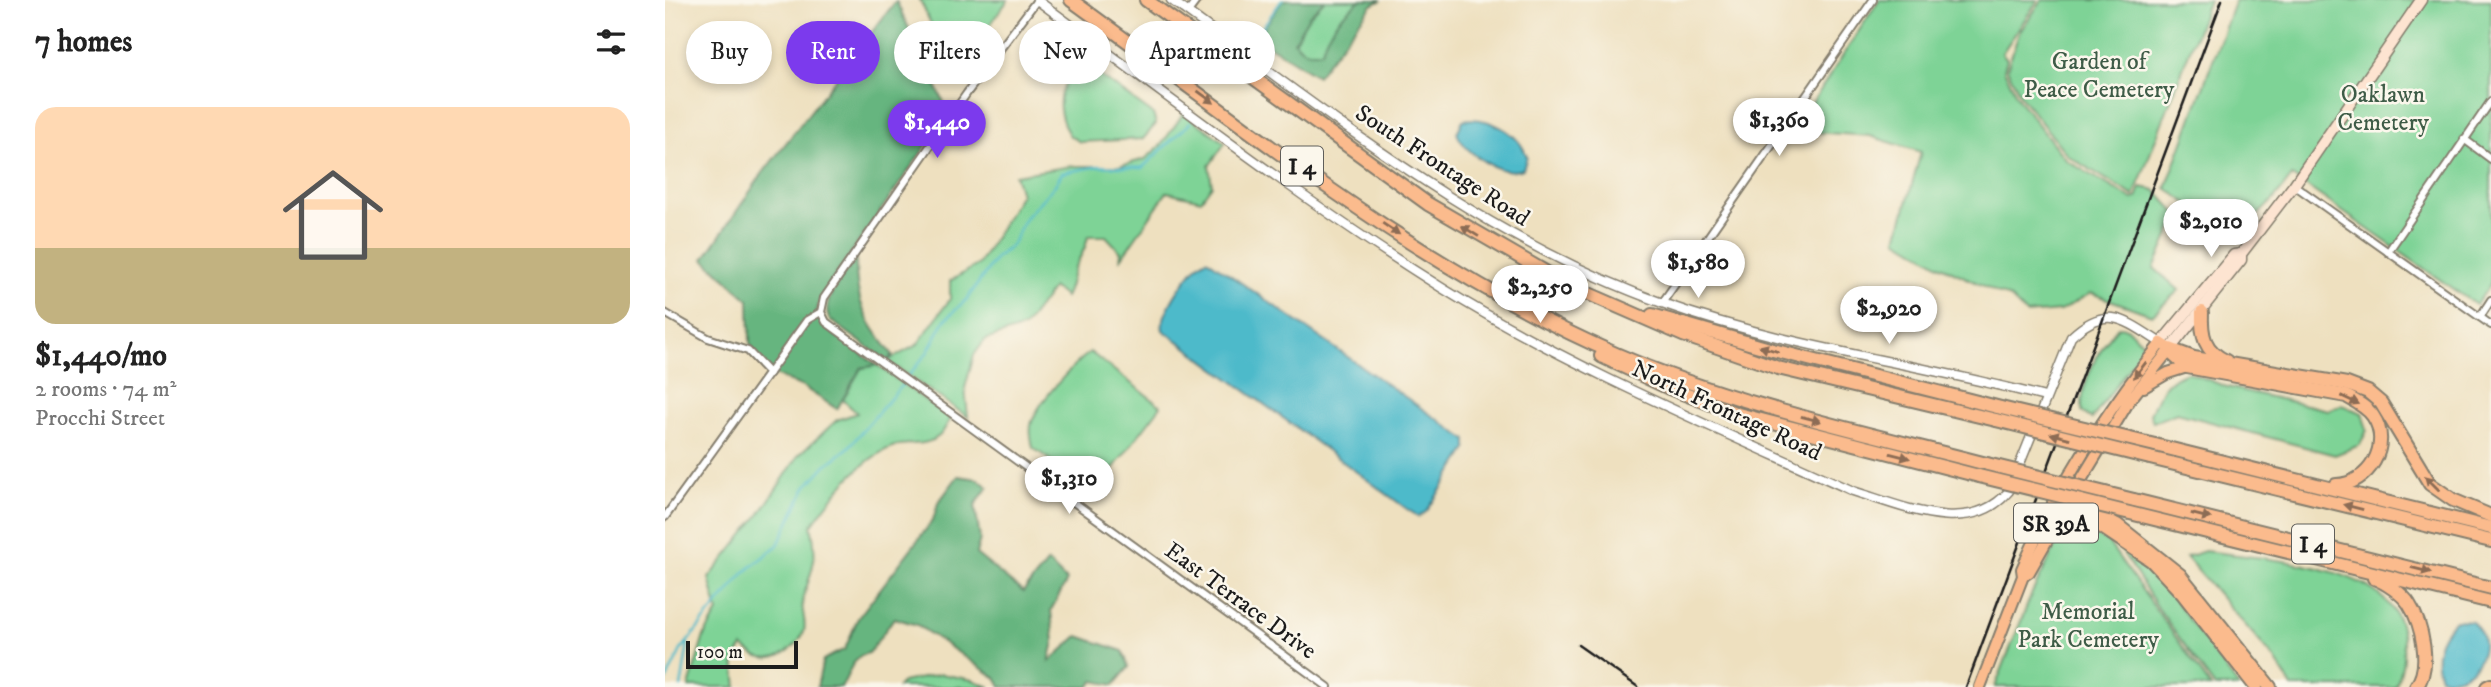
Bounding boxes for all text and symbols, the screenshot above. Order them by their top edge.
chip: Buy [686,21,772,84]
chip: Rent [786,21,880,84]
chip: Filters [894,21,1005,84]
chip: New [1019,21,1111,84]
chip: Apartment [1125,21,1275,84]
icon: filters [592,23,630,61]
text: 7 homes [35,24,132,61]
park label: Garden of Peace Cemetery [2024,47,2175,105]
park label: Oaklawn Cemetery [2337,80,2429,138]
one-way arrow [1197,90,1215,104]
street label: South Frontage Road [1350,98,1535,233]
pin: $1,360 [1722,99,1836,158]
pin: $1,440 [880,100,994,160]
text: $1,360 [1749,106,1809,135]
text: $1,440 [904,108,970,137]
road number: I 4 [1281,146,1323,186]
icon: home [270,152,396,278]
pin: $2,010 [2154,200,2268,259]
text: $2,010 [2179,207,2243,236]
one-way arrow [1382,222,1400,236]
one-way arrow [1461,224,1480,237]
pin: $1,580 [1641,240,1755,300]
text: $1,580 [1667,248,1729,277]
pin: $2,250 [1483,266,1597,325]
text: $2,250 [1507,273,1573,302]
pin: $2,920 [1832,286,1946,346]
text: $2,920 [1856,294,1922,323]
text: $1,440/mo [35,338,167,375]
one-way arrow [1757,343,1779,354]
street label: North Frontage Road [1627,354,1826,468]
one-way arrow [2132,360,2147,378]
text: 2 rooms · 74 m² [35,375,176,404]
one-way arrow [2340,394,2360,406]
text: Procchi Street [35,404,165,433]
one-way arrow [1801,414,1823,425]
one-way arrow [2049,430,2071,441]
one-way arrow [1890,451,1911,461]
pin: $1,310 [1012,456,1126,516]
text: $1,310 [1041,464,1097,493]
one-way arrow [2424,475,2441,492]
one-way arrow [2342,501,2364,512]
road number: SR 39A [2014,503,2098,542]
one-way arrow [2190,511,2212,522]
road number: I 4 [2292,524,2334,564]
street label: East Terrace Drive [1159,536,1322,666]
one-way arrow [2411,565,2433,576]
park label: Memorial Park Cemetery [2017,597,2159,655]
scale bar [686,638,798,670]
text: 100 m [697,641,743,664]

